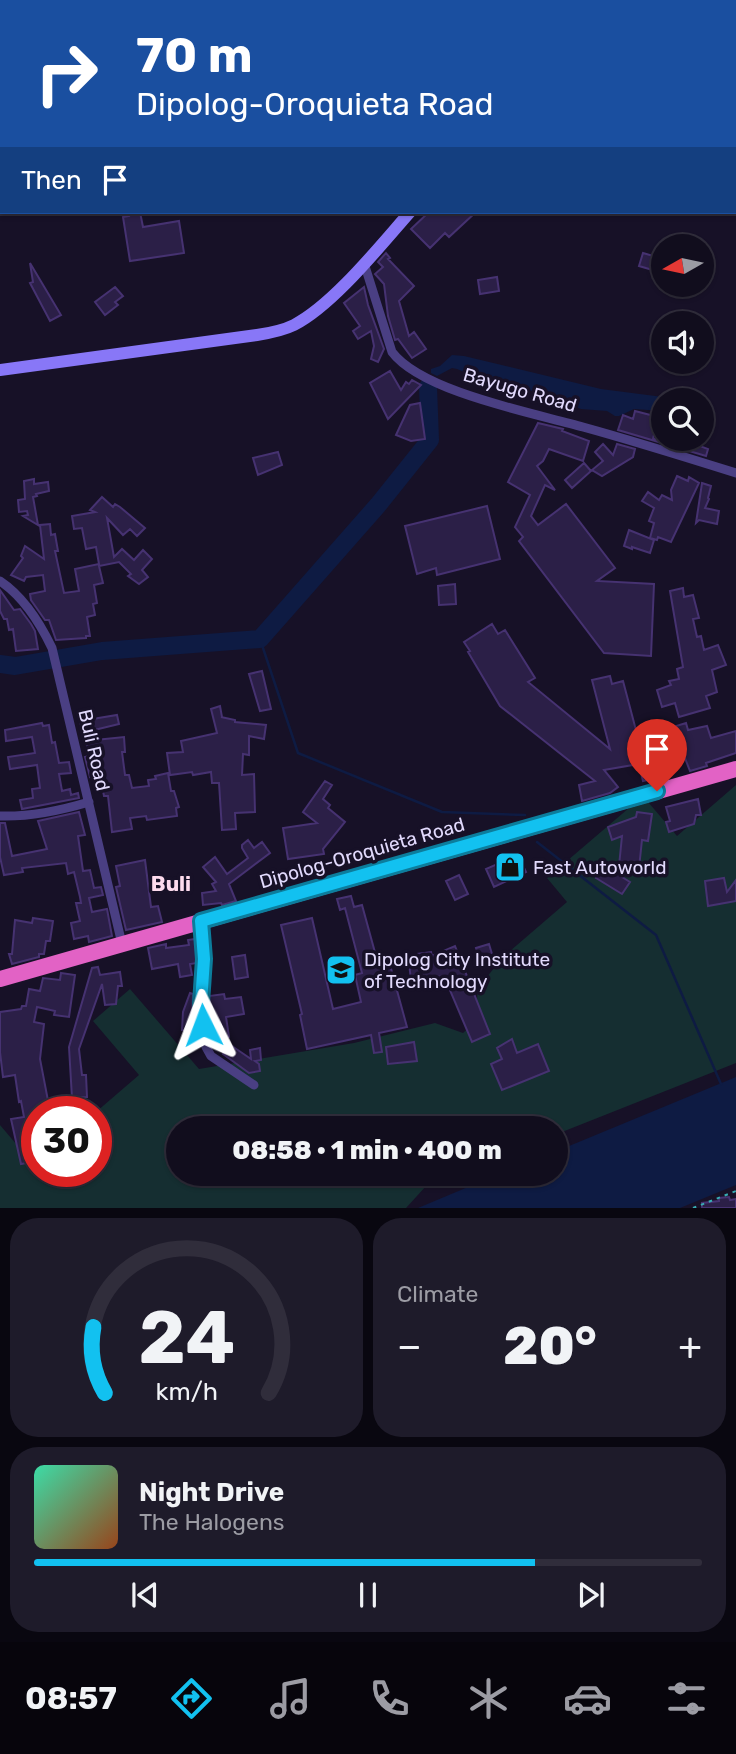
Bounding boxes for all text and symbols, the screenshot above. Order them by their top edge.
text: 70 m [136,26,253,84]
icon: right [21,28,112,119]
text: Dipolog-Oroquieta Road [136,85,494,123]
icon: arrive [96,161,134,199]
text: Then [21,165,82,196]
north arrow [651,234,714,298]
map controls [651,234,714,451]
button: sound [651,311,714,374]
street label: Bayugo Road [461,363,579,417]
button: search [651,388,714,451]
street label: Buli Road [73,707,115,793]
pin [627,719,687,791]
icon: arrive [638,730,676,768]
street label: Dipolog-Oroquieta Road [257,813,467,893]
shop icon: Fast Autoworld [493,850,527,884]
place label: Fast Autoworld [533,856,666,879]
district label: Buli [151,871,191,896]
place label: Dipolog City Institute of Technology [364,948,550,993]
school or university icon: Dipolog City Institute of Technology [324,953,358,987]
position arrow [166,988,240,1062]
speed limit sign: 30 [21,1096,112,1187]
text: 08:58 · 1 min · 400 m [232,1135,502,1166]
text: Climate [397,1280,478,1308]
text: 24 [138,1296,235,1382]
text: 20° [503,1315,597,1377]
text: − [397,1323,422,1369]
text: + [678,1323,702,1369]
text: km/h [155,1377,218,1406]
text: Night Drive [139,1477,284,1508]
text: The Halogens [139,1508,285,1536]
icon: previous [126,1576,164,1614]
icon: pause [349,1576,387,1614]
icon: next [572,1576,610,1614]
icon: directions [167,1674,216,1723]
icon: music [266,1674,315,1723]
icon: phone [365,1674,414,1723]
icon: climate [464,1674,513,1723]
icon: car [563,1674,612,1723]
icon: filters [662,1674,711,1723]
text: 08:57 [25,1679,117,1717]

